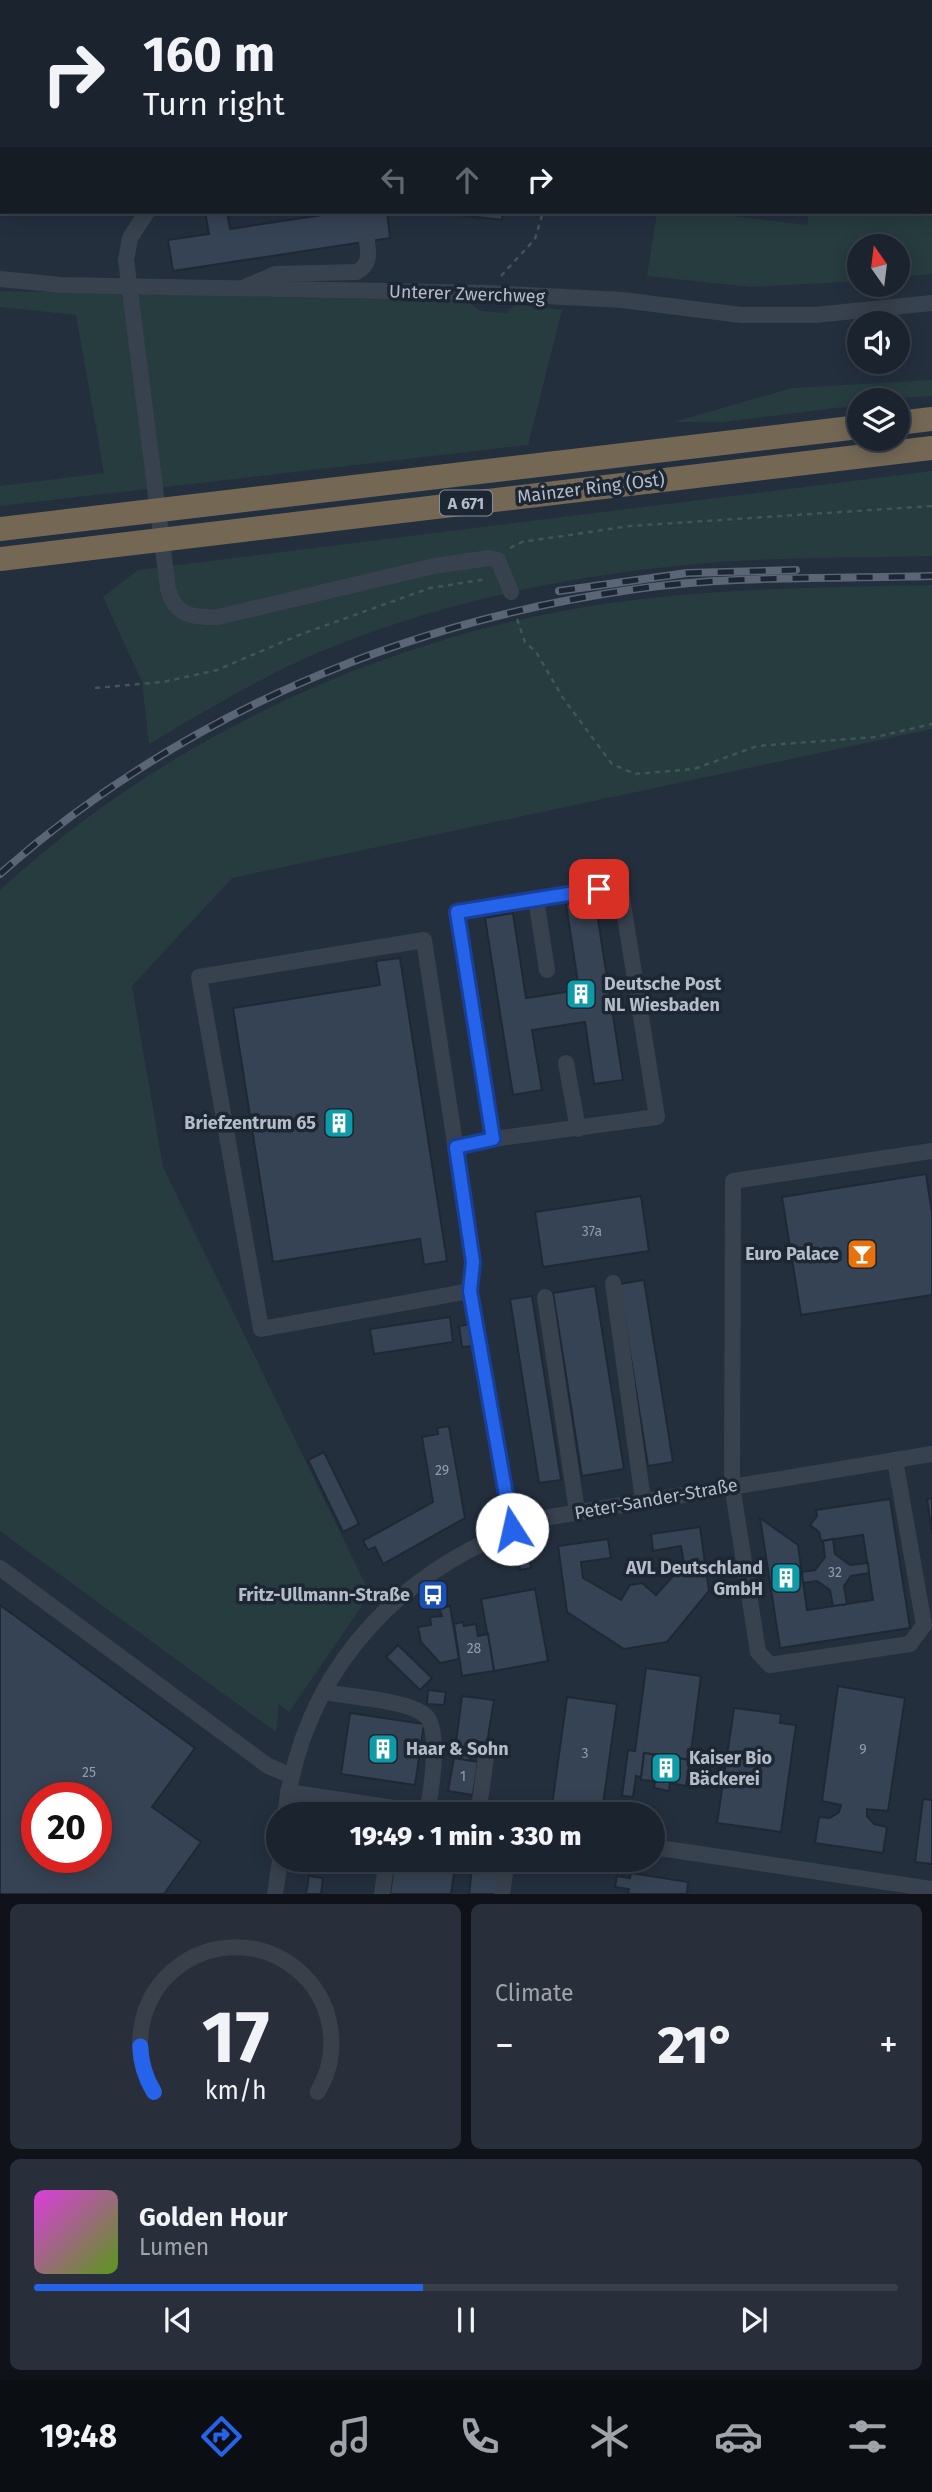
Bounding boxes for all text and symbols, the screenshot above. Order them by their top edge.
text: 160 m [143,25,275,84]
icon: right [28,28,119,119]
text: Turn right [143,85,285,123]
icon: left [375,161,413,199]
icon: ahead [448,161,486,199]
icon: right [521,161,559,199]
north arrow [847,234,910,298]
map controls [847,234,910,451]
street label: Unterer Zwerchweg [389,280,546,308]
button: sound [847,311,910,374]
button: layers [847,388,910,451]
street label: Mainzer Ring (Ost) [516,468,666,508]
road number: A 671 [440,490,492,516]
pin [569,859,629,919]
icon: arrive [580,870,618,908]
place label: Deutsche Post NL Wiesbaden [604,973,722,1016]
building icon: Deutsche Post NL Wiesbaden [564,977,598,1011]
building icon: Briefzentrum 65 [322,1106,356,1140]
place label: Briefzentrum 65 [184,1112,316,1134]
house number: 37a [582,1223,602,1240]
bar icon: Euro Palace [845,1237,879,1271]
place label: Euro Palace [745,1243,839,1265]
house number: 29 [435,1462,449,1479]
street label: Peter-Sander-Straße [573,1474,739,1524]
position arrow [475,1492,549,1566]
place label: AVL Deutschland GmbH [625,1557,763,1600]
building icon: AVL Deutschland GmbH [769,1561,803,1595]
house number: 32 [828,1564,842,1581]
bus stop icon: Fritz-Ullmann-Straße [416,1578,450,1612]
place label: Fritz-Ullmann-Straße [238,1584,410,1606]
house number: 28 [467,1640,482,1657]
building icon: Haar & Sohn [366,1732,400,1766]
place label: Haar & Sohn [406,1738,509,1760]
house number: 9 [859,1741,867,1758]
house number: 3 [582,1745,589,1762]
place label: Kaiser Bio Bäckerei [689,1747,772,1790]
building icon: Kaiser Bio Bäckerei [649,1751,683,1785]
house number: 25 [82,1764,96,1781]
house number: 1 [460,1768,466,1785]
speed limit sign: 20 [21,1782,112,1873]
text: 19:49 · 1 min · 330 m [350,1821,581,1852]
text: Climate [495,1979,574,2007]
text: 17 [202,1995,269,2082]
text: 21° [658,2014,735,2077]
text: − [495,2022,514,2068]
text: + [879,2022,898,2068]
text: km/h [205,2076,266,2106]
text: Golden Hour [139,2202,287,2233]
text: Lumen [139,2233,209,2261]
icon: previous [159,2301,197,2339]
icon: pause [447,2301,485,2339]
icon: next [735,2301,773,2339]
icon: directions [197,2412,246,2461]
icon: music [326,2412,375,2461]
icon: phone [455,2412,504,2461]
icon: climate [585,2412,634,2461]
icon: car [714,2412,763,2461]
icon: filters [843,2412,892,2461]
text: 19:48 [40,2417,117,2455]

